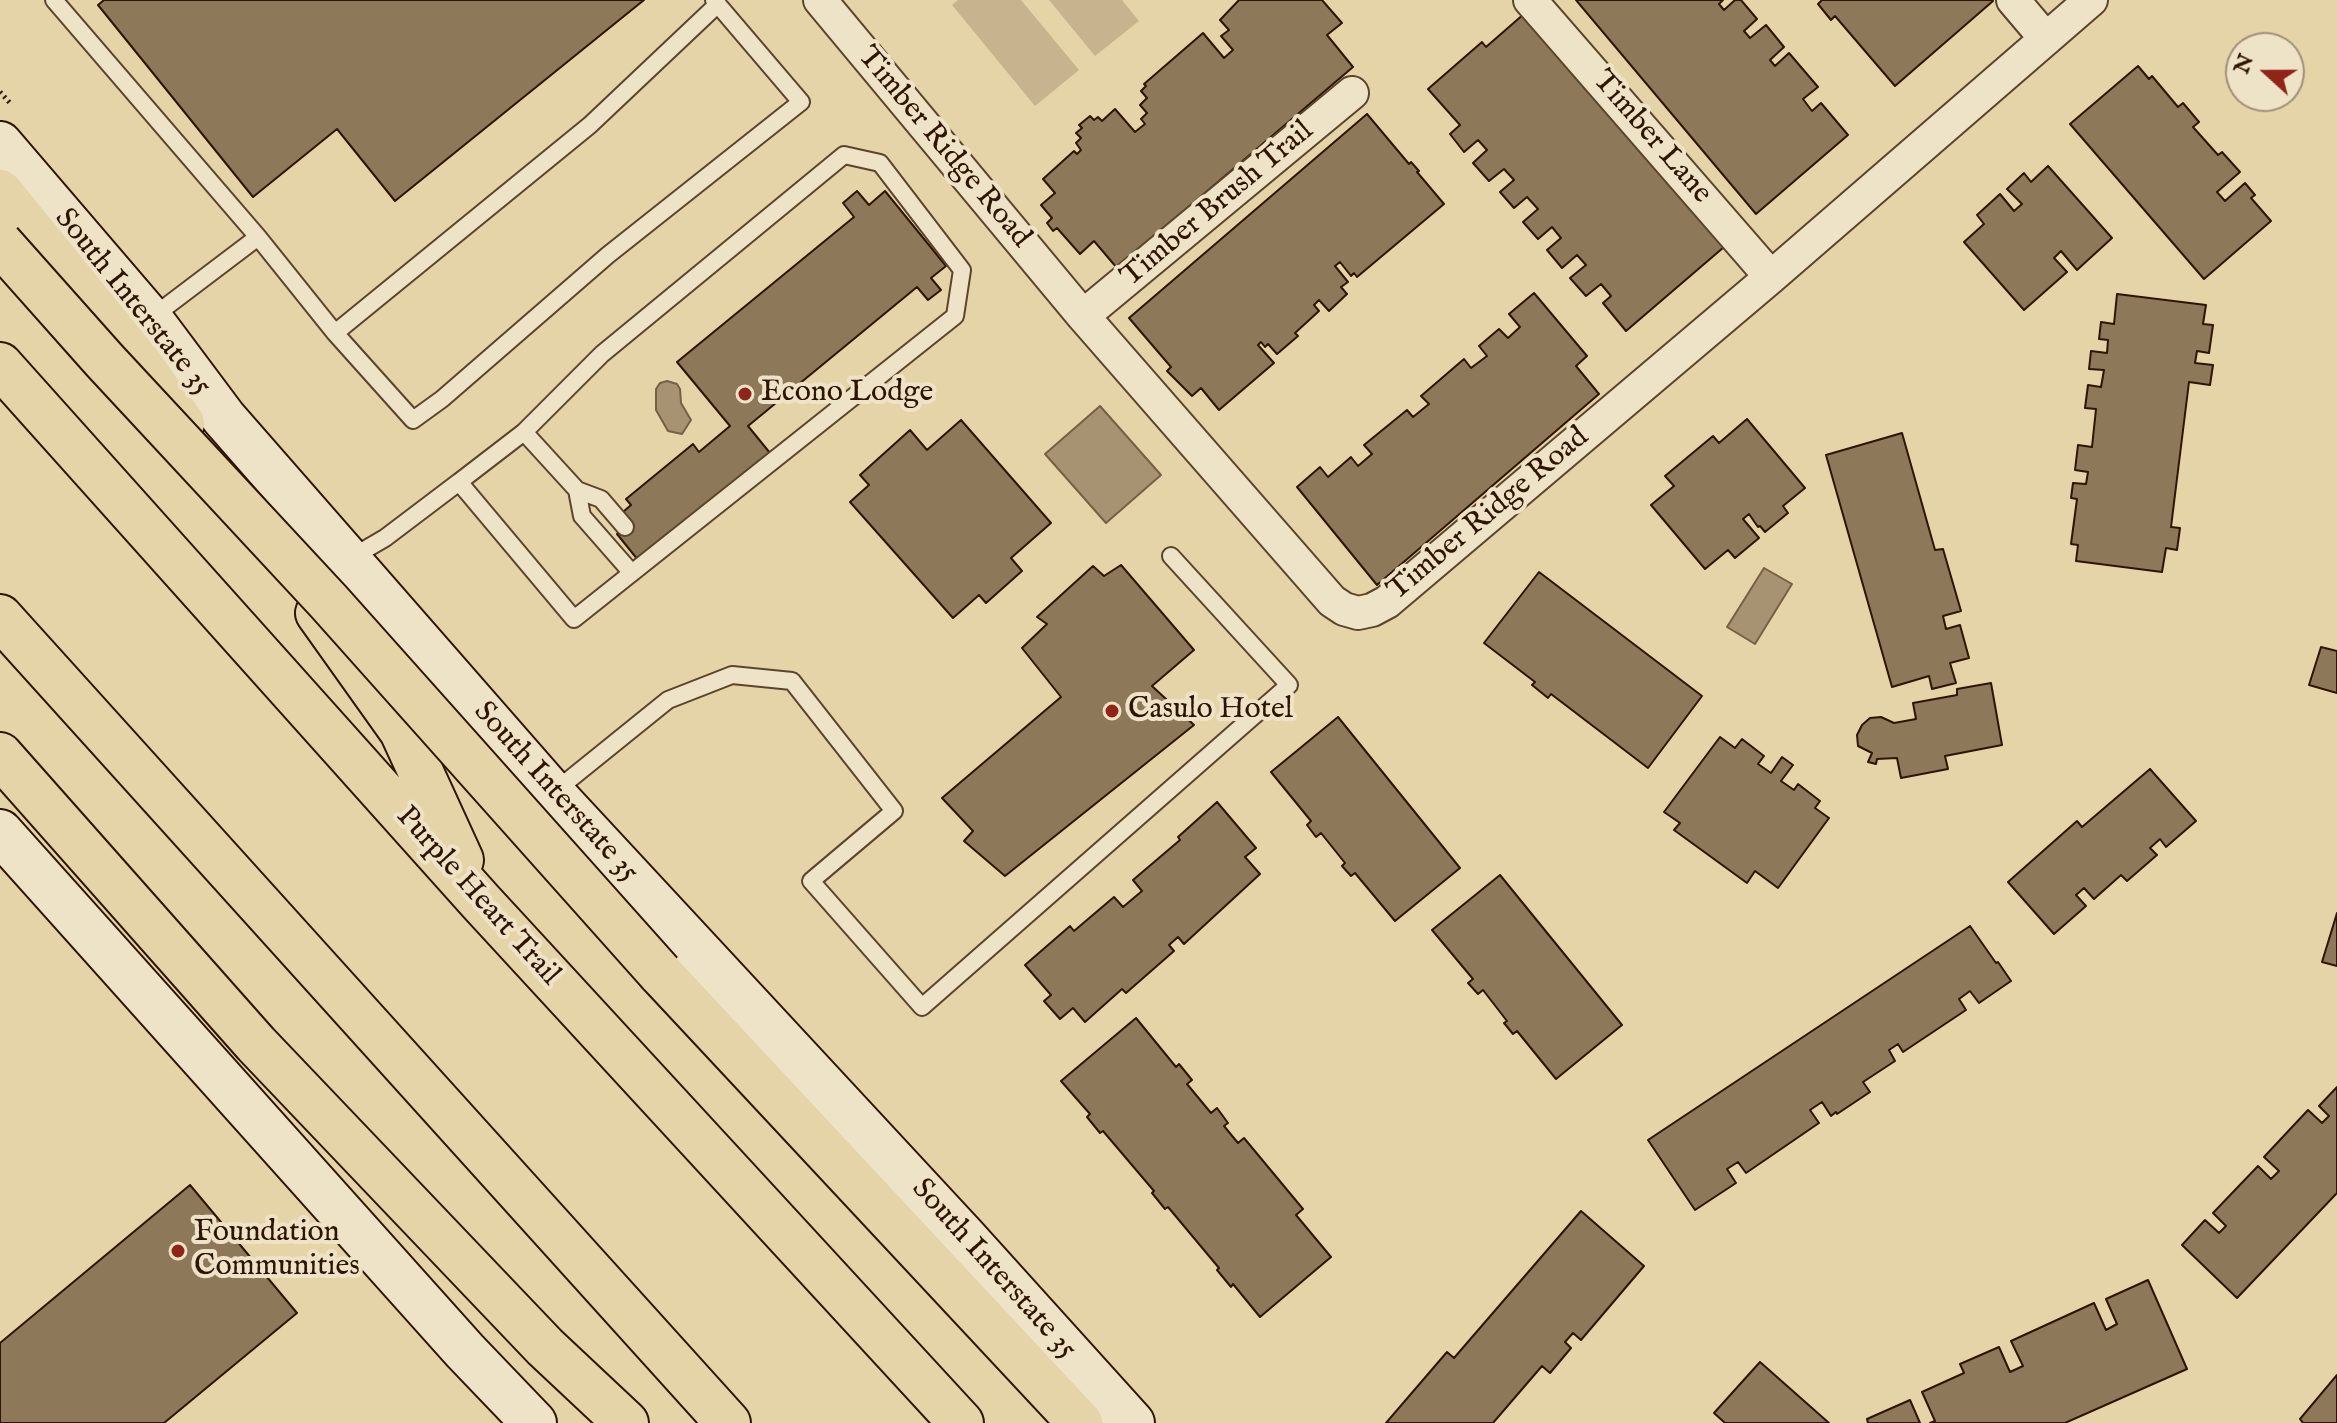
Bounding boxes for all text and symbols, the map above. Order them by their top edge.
north arrow [2225,32,2305,112]
street label: Timber Ridge Road [848,40,1038,256]
text: N [2228,50,2261,78]
street label: Timber Lane [1584,64,1718,212]
street label: Timber Brush Trail [1115,114,1321,296]
street label: South Interstate 35 [46,202,218,404]
place label: Econo Lodge [761,376,933,412]
marker: Econo Lodge [736,385,754,403]
street label: Timber Ridge Road [1381,420,1597,610]
place label: Casulo Hotel [1128,693,1293,729]
street label: South Interstate 35 [465,695,645,891]
marker: Casulo Hotel [1103,702,1121,720]
street label: Purple Heart Trail [387,800,567,994]
street label: South Interstate 35 [903,1172,1083,1368]
place label: Foundation Communities [194,1216,360,1286]
marker: Foundation Communities [169,1242,187,1260]

